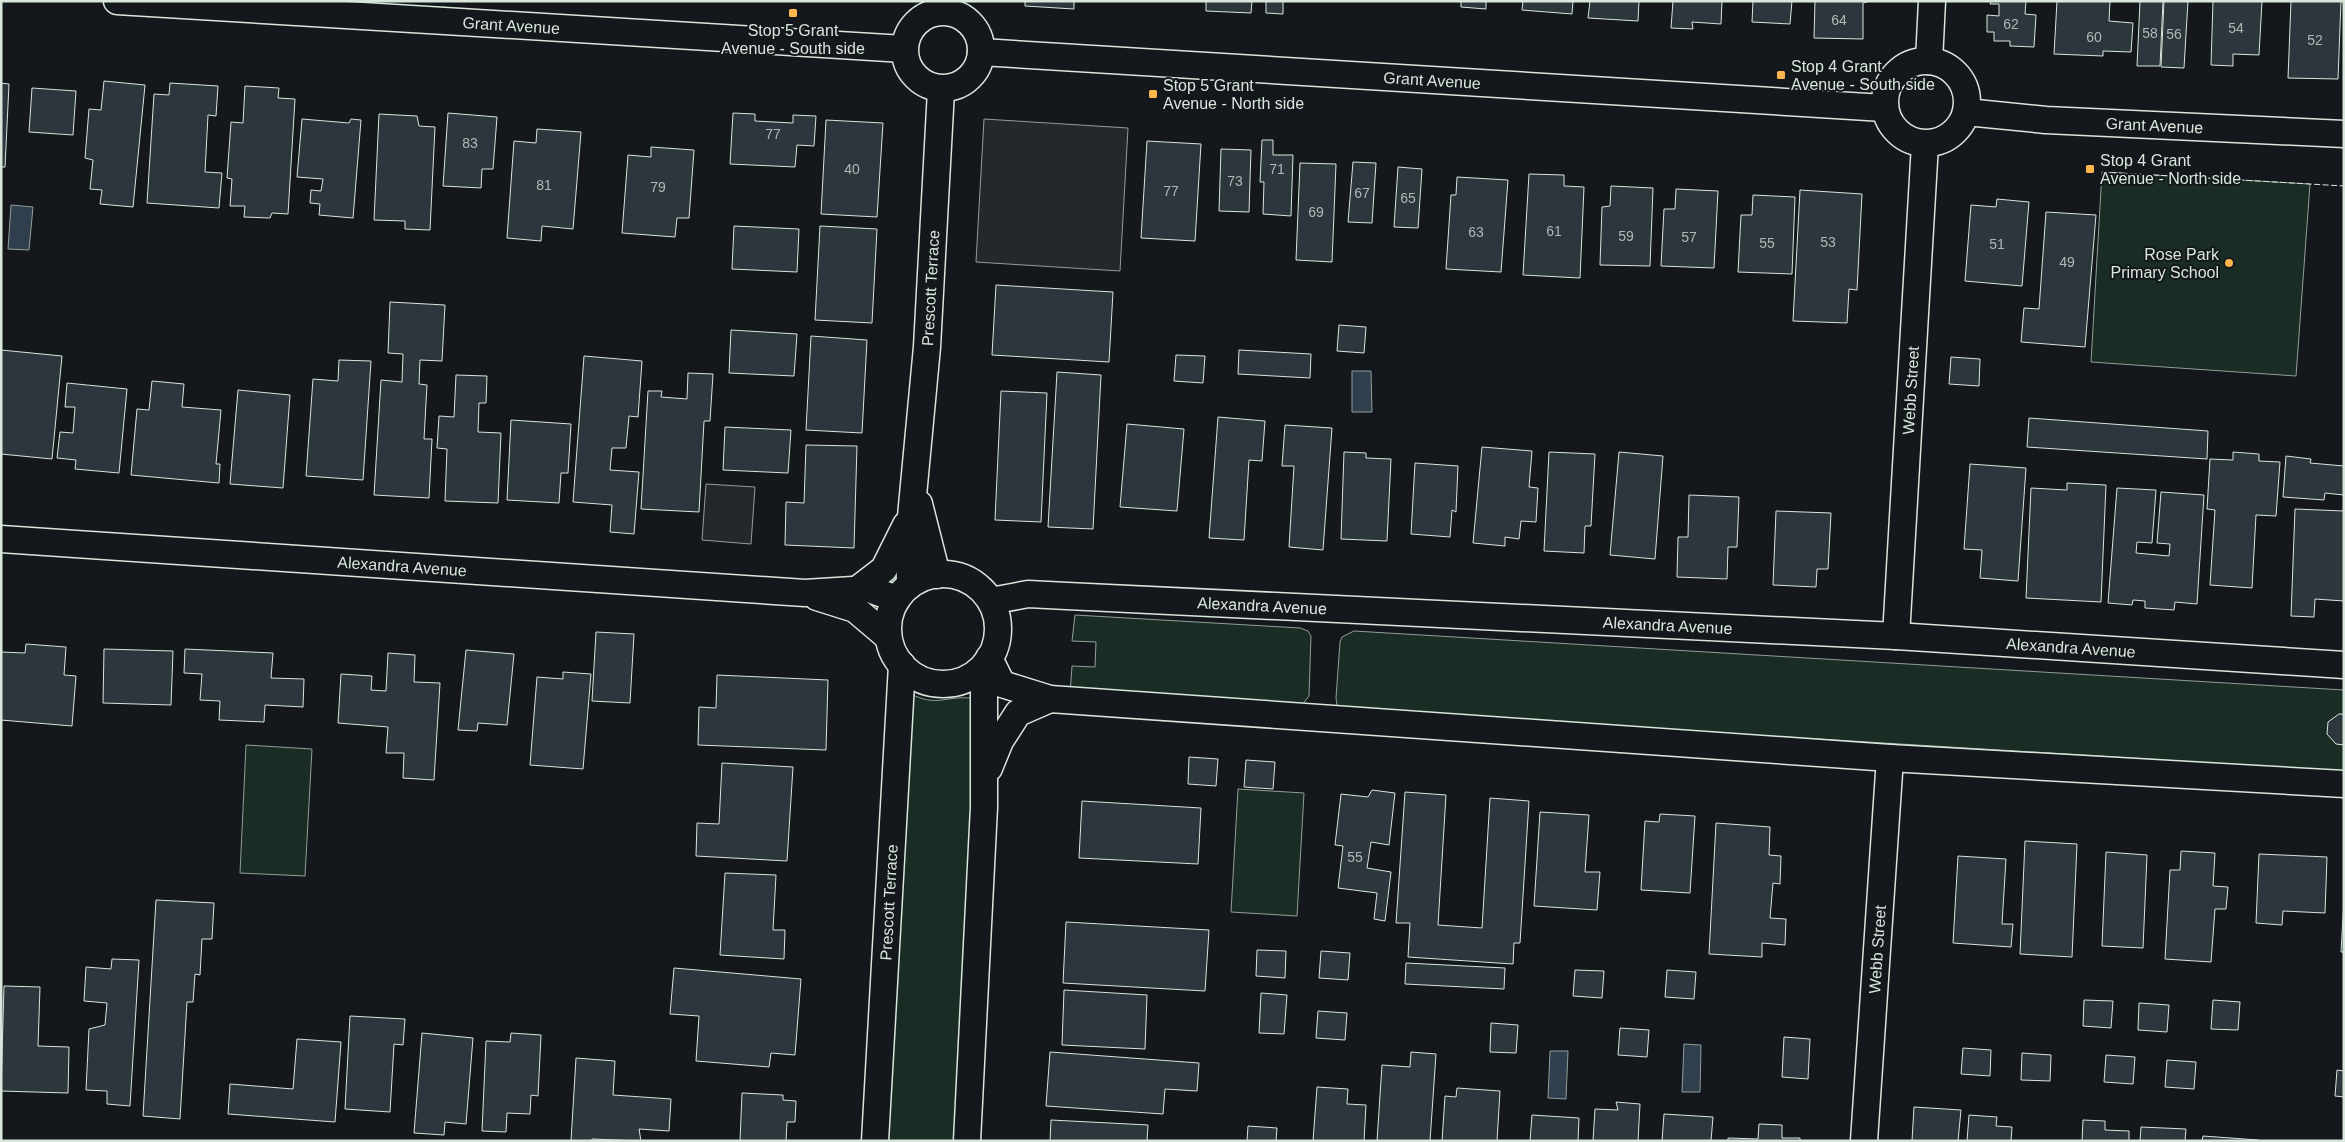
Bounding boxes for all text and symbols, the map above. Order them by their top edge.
marker: Stop 5 Grant Avenue - South side [787,7,799,19]
house number: 64 [1831,12,1847,28]
street label: Grant Avenue [462,14,561,37]
house number: 62 [2003,16,2019,32]
house number: 54 [2228,20,2244,36]
place label: Stop 5 Grant Avenue - South side [721,22,865,57]
house number: 58 [2142,25,2158,41]
house number: 56 [2166,26,2182,42]
house number: 60 [2086,29,2102,45]
house number: 52 [2307,32,2323,48]
place label: Stop 4 Grant Avenue - South side [1791,58,1935,93]
street label: Grant Avenue [1383,69,1481,92]
marker: Stop 4 Grant Avenue - South side [1775,69,1787,81]
place label: Stop 5 Grant Avenue - North side [1163,77,1304,112]
marker: Stop 5 Grant Avenue - North side [1147,88,1159,100]
street label: Grant Avenue [2105,115,2204,136]
house number: 77 [765,126,781,142]
house number: 83 [462,135,478,151]
place label: Stop 4 Grant Avenue - North side [2100,152,2241,187]
house number: 40 [844,161,860,177]
house number: 71 [1269,161,1285,177]
marker: Stop 4 Grant Avenue - North side [2084,163,2096,175]
house number: 73 [1227,173,1243,189]
house number: 81 [536,177,552,193]
house number: 79 [650,179,666,195]
house number: 77 [1163,183,1179,199]
house number: 67 [1354,185,1370,201]
house number: 65 [1400,190,1416,206]
house number: 69 [1308,204,1324,220]
house number: 61 [1546,223,1562,239]
house number: 63 [1468,224,1484,240]
house number: 59 [1618,228,1634,244]
street label: Prescott Terrace [919,229,942,346]
house number: 57 [1681,229,1697,245]
house number: 53 [1820,234,1836,250]
house number: 55 [1759,235,1775,251]
house number: 51 [1989,236,2005,252]
place label: Rose Park Primary School [2111,246,2220,281]
house number: 49 [2059,254,2075,270]
marker: Rose Park Primary School [2223,257,2235,269]
street label: Webb Street [1900,345,1922,435]
street label: Alexandra Avenue [337,554,467,579]
street label: Alexandra Avenue [1197,594,1327,618]
street label: Alexandra Avenue [1602,614,1733,637]
street label: Alexandra Avenue [2006,635,2136,661]
street label: Prescott Terrace [877,844,901,961]
house number: 55 [1347,849,1363,865]
street label: Webb Street [1866,904,1889,994]

